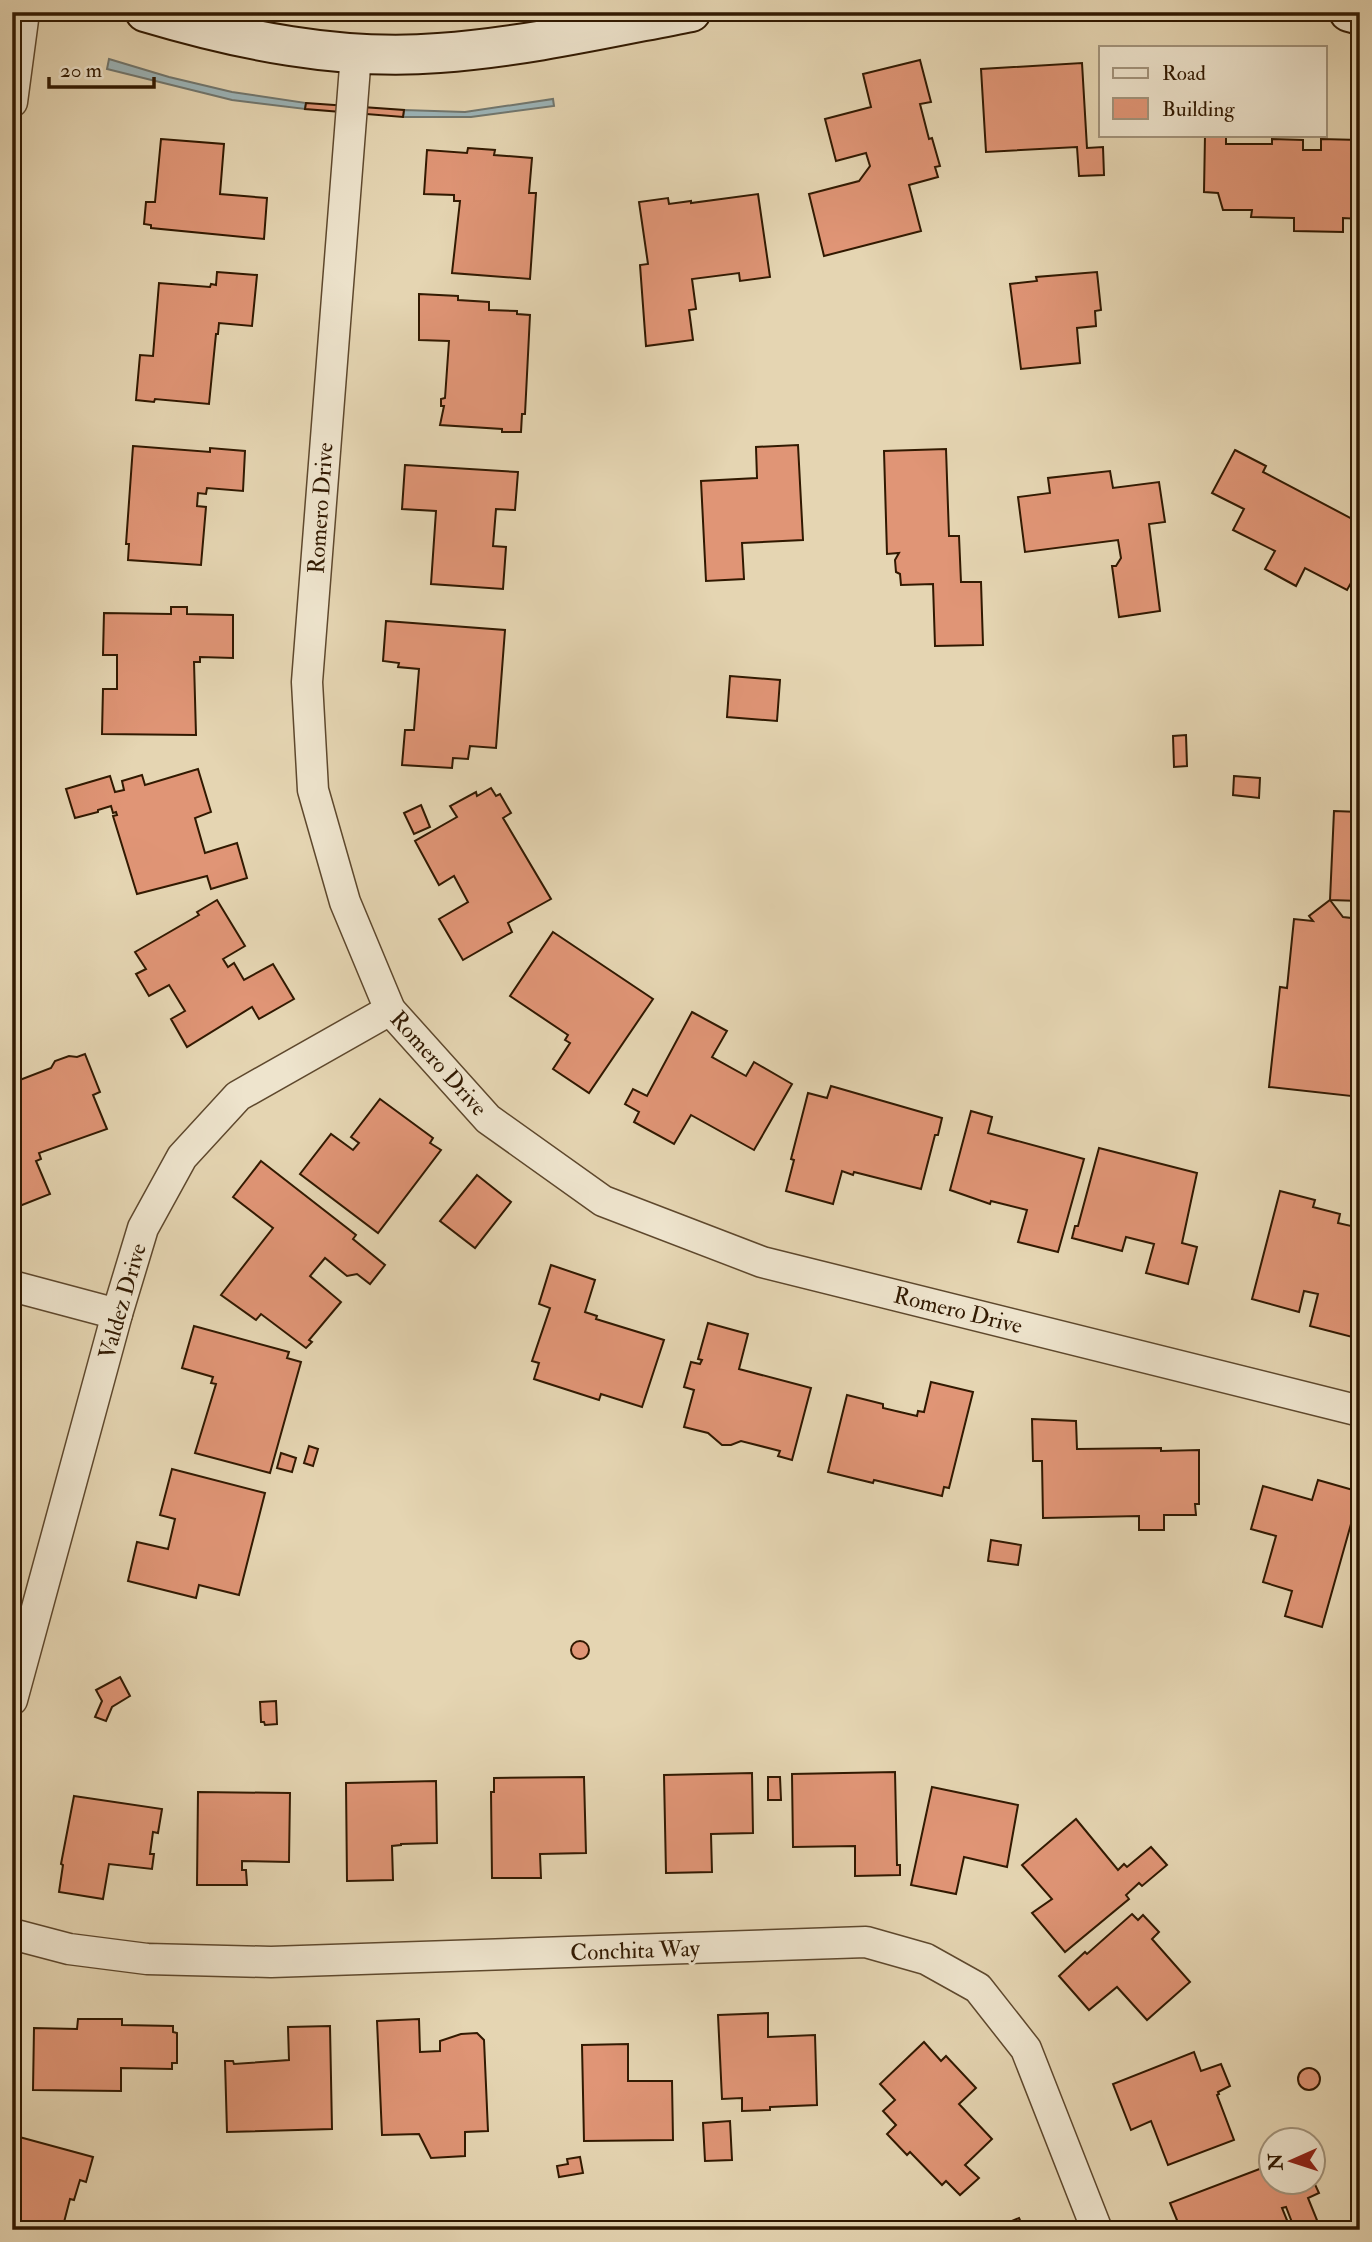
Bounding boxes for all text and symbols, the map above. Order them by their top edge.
scale bar [49,46,154,90]
legend [1099,46,1326,136]
text: 20 m [60,57,102,84]
text: Road [1162,60,1207,87]
text: Building [1162,96,1235,123]
street label: Romero Drive [301,441,340,575]
street label: Romero Drive [384,1005,494,1122]
street label: Valdez Drive [92,1240,153,1362]
street label: Romero Drive [890,1280,1026,1341]
street label: Conchita Way [570,1934,701,1967]
north arrow [1256,2126,1326,2196]
text: N [1264,2152,1289,2172]

